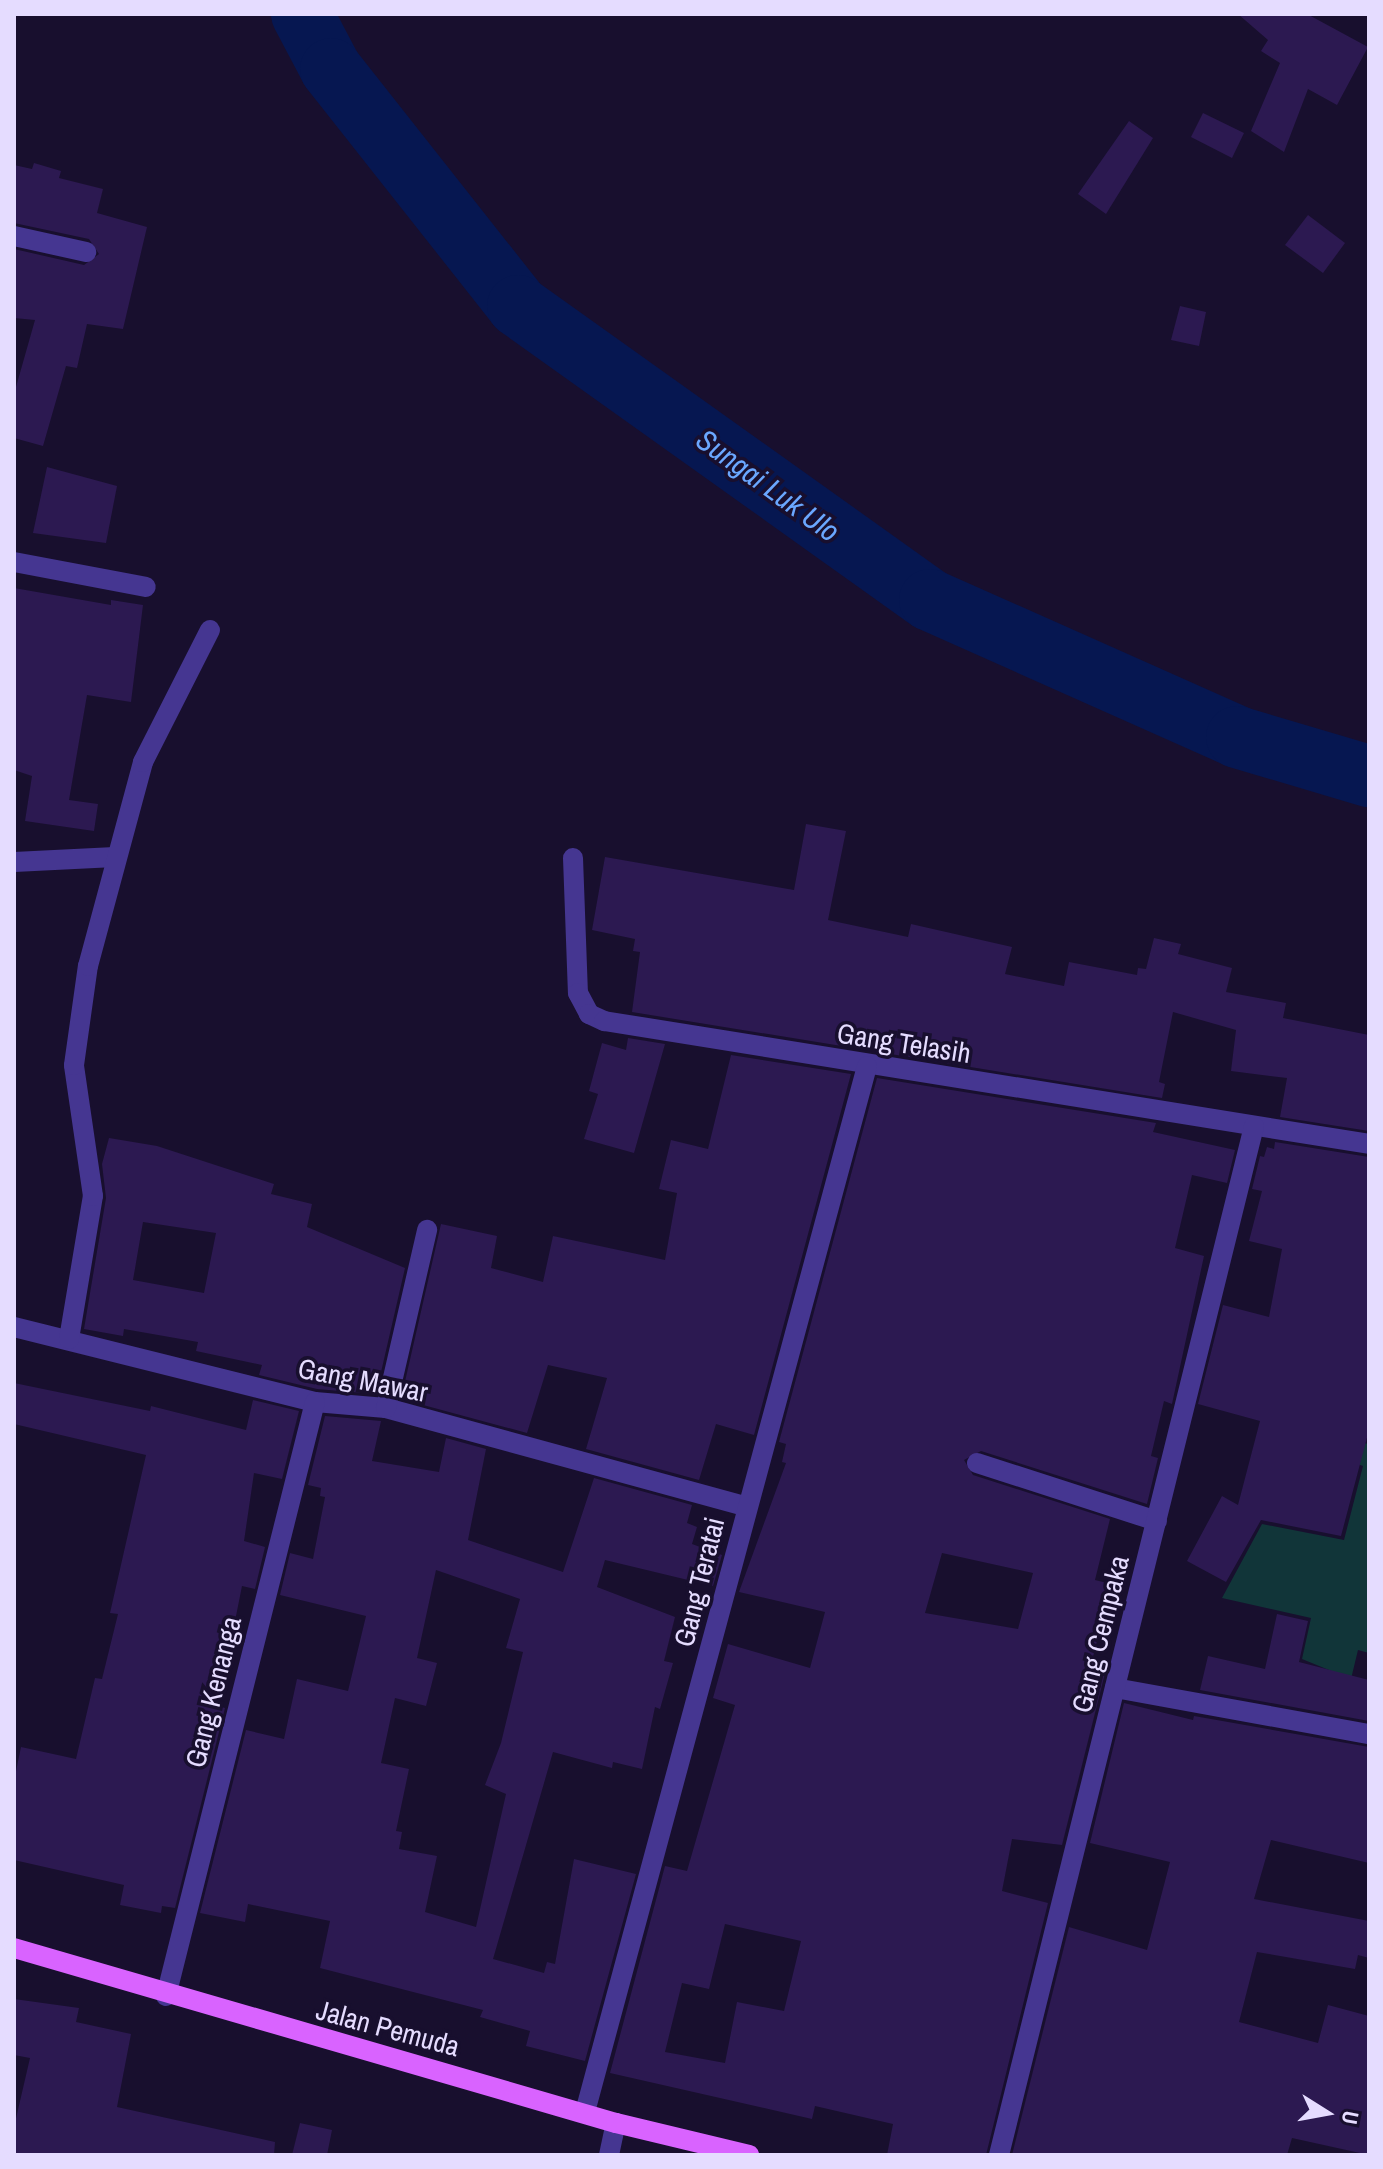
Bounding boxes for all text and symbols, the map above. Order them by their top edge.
water label: Sungai Luk Ulo [689,421,847,549]
street label: Gang Telasih [835,1016,973,1070]
street label: Gang Mawar [295,1351,431,1409]
street label: Gang Teratai [667,1514,731,1650]
street label: Gang Cempaka [1064,1552,1136,1716]
street label: Gang Kenanga [178,1613,248,1771]
street label: Jalan Pemuda [313,1993,463,2063]
north arrow [1287,2073,1367,2153]
text: U [1335,2108,1367,2127]

